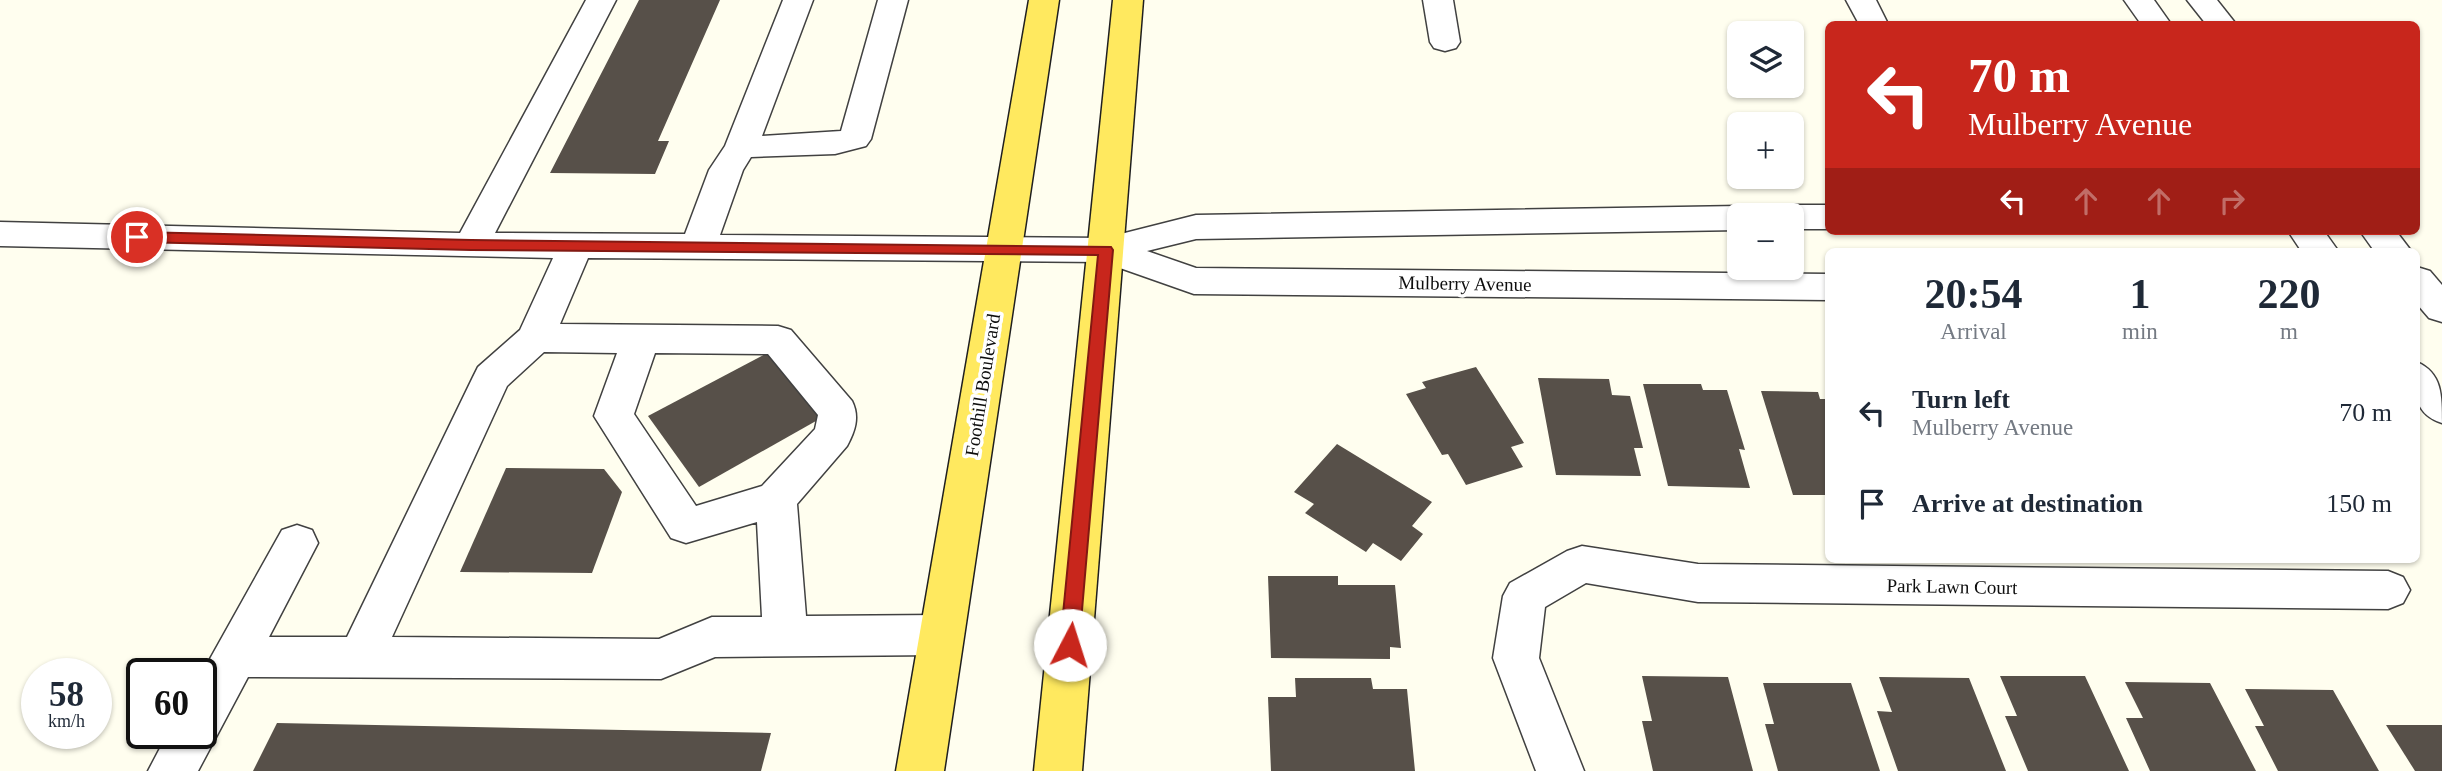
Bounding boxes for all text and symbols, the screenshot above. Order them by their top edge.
map controls [1727,21,1804,280]
button: layers [1727,21,1804,98]
text: 70 m [1968,48,2070,103]
icon: left [1853,49,1944,140]
text: Mulberry Avenue [1968,106,2192,142]
button: + [1727,112,1804,189]
icon: left [1994,182,2032,220]
icon: ahead [2067,182,2105,220]
icon: ahead [2140,182,2178,220]
icon: right [2213,182,2251,220]
button: − [1727,203,1804,280]
pin [107,207,167,267]
icon: arrive [118,218,156,256]
text: 20:54 [1925,271,2023,317]
text: 1 [2129,271,2150,317]
text: 220 [2257,271,2320,317]
street label: Mulberry Avenue [1398,272,1532,295]
street label: Foothill Boulevard [961,312,1004,458]
text: Arrival [1940,319,2007,344]
text: min [2122,319,2158,344]
text: m [2280,319,2298,344]
text: Turn left [1912,385,2010,414]
icon: left [1853,394,1891,432]
text: 70 m [2339,398,2392,427]
text: Mulberry Avenue [1912,415,2073,440]
icon: arrive [1853,485,1891,523]
text: Arrive at destination [1912,489,2143,518]
text: 150 m [2326,489,2392,518]
street label: Park Lawn Court [1886,575,2018,598]
position arrow [1033,608,1107,682]
speed limit sign: 60 [126,658,217,749]
text: 58 [49,675,84,714]
text: km/h [48,711,85,731]

